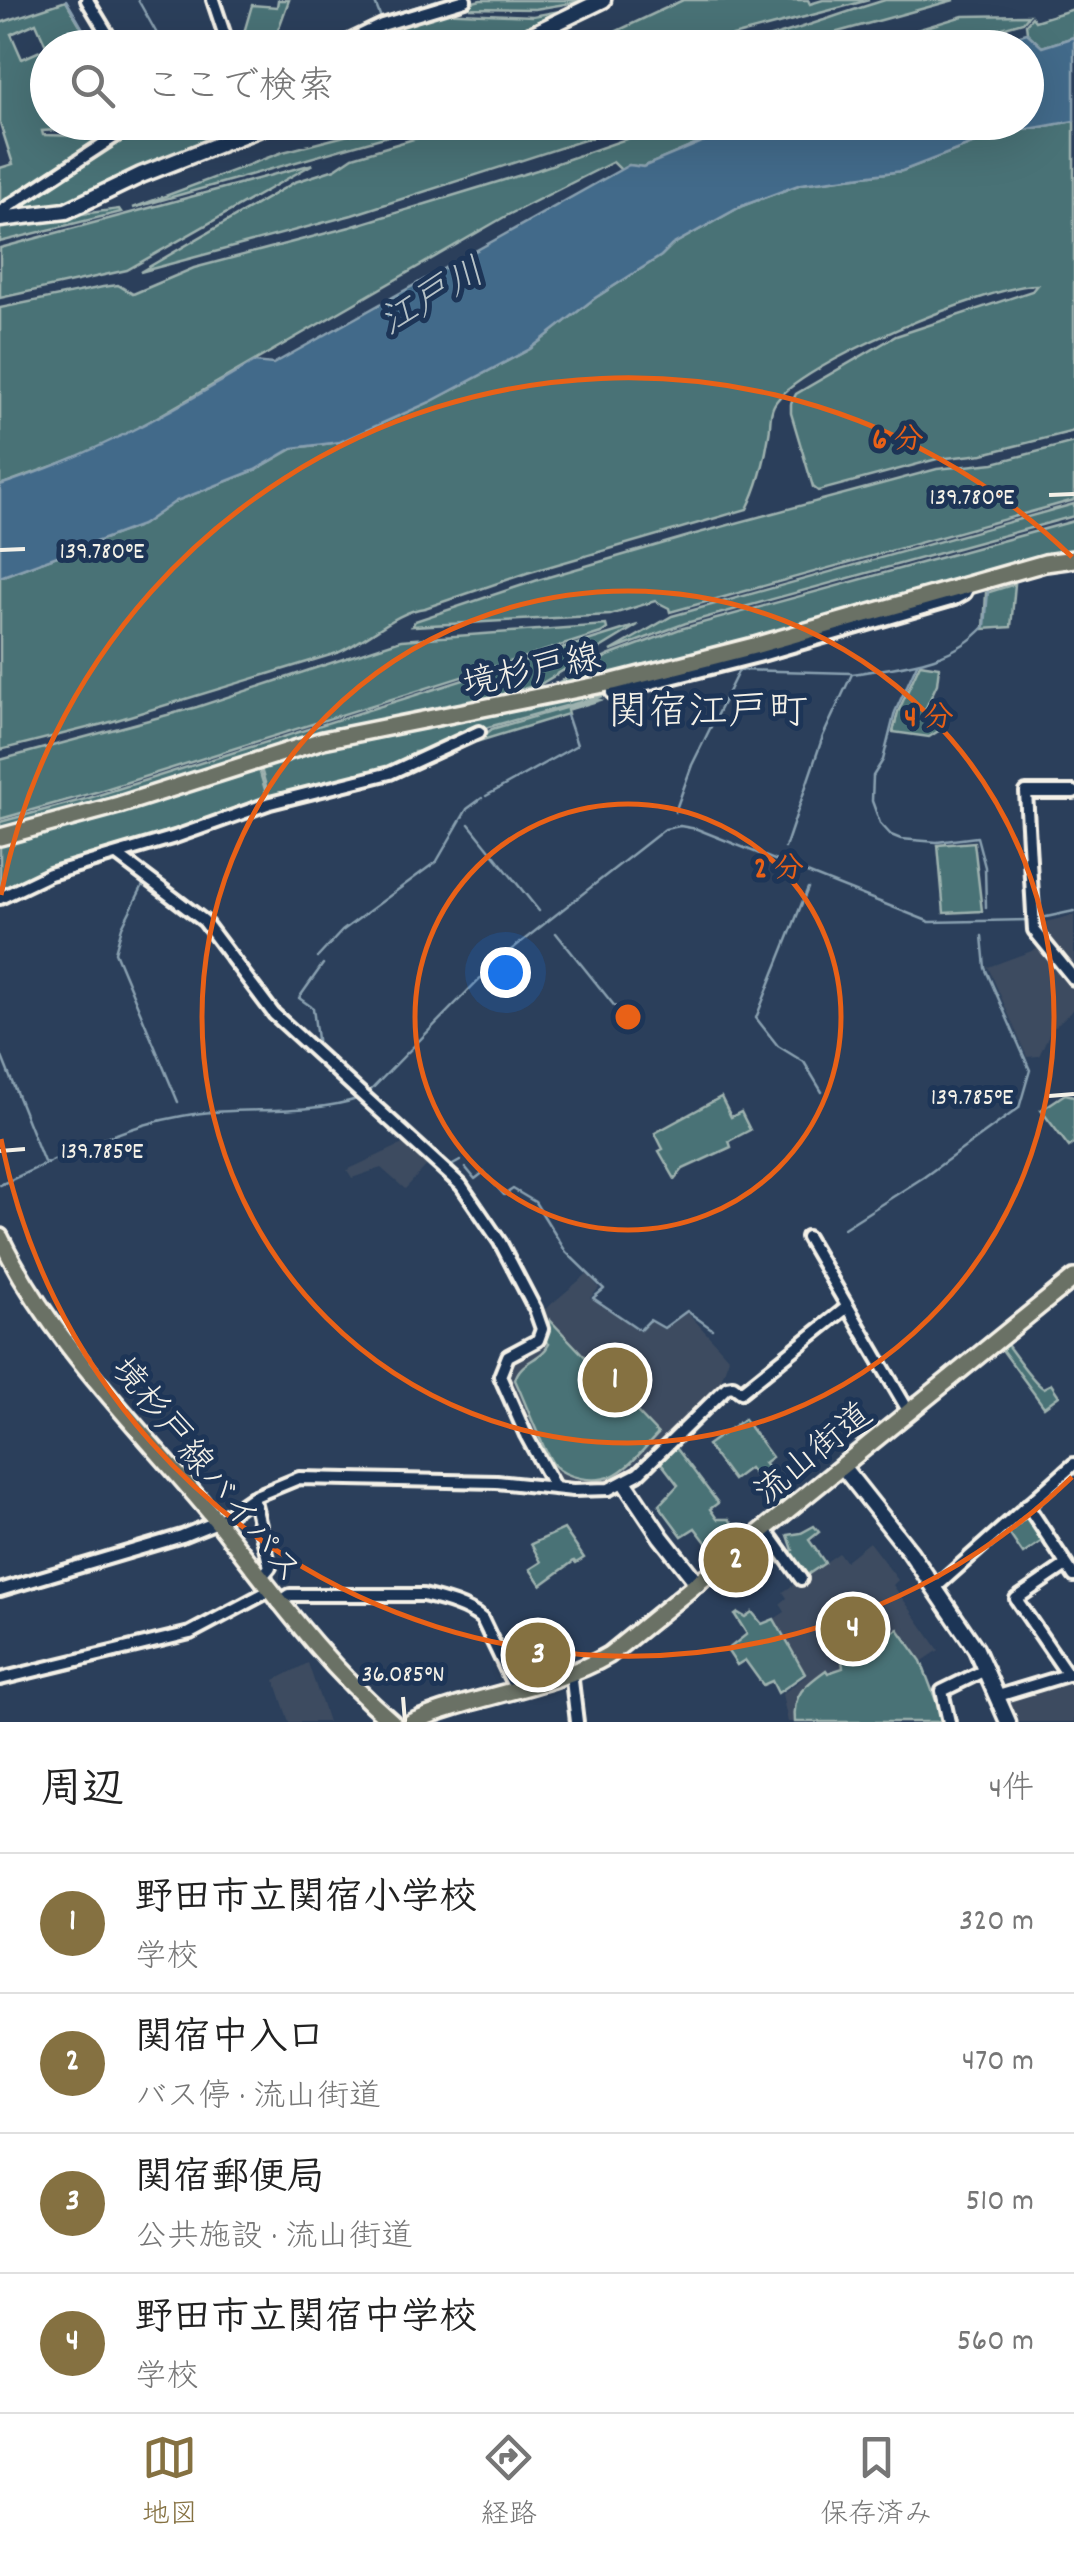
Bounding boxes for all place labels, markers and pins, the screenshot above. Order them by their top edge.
centre of rings [610,999,646,1035]
pin: 1 [582,1342,648,1418]
pin: 2 [704,1522,768,1598]
pin: 4 [820,1592,886,1666]
pin: 3 [506,1618,570,1692]

